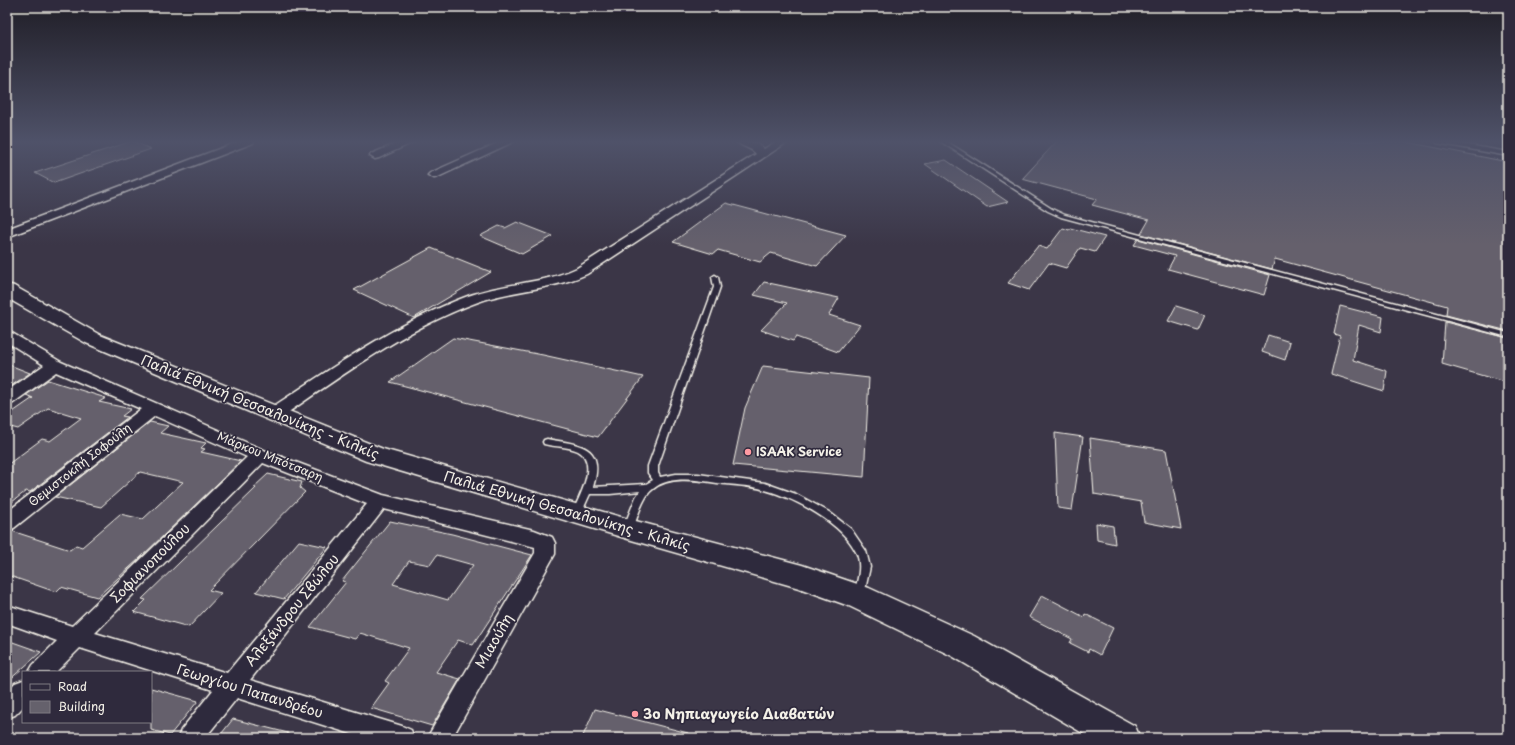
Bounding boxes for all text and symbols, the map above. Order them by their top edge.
street label: Παλιά Εθνική Θεσσαλονίκης - Κιλκίς [138,349,383,464]
street label: Θεμιστοκλή Σοφούλη [24,418,135,510]
street label: Μάρκου Μπότσαρη [215,427,326,486]
place label: ISAAK Service [756,442,842,460]
marker: ISAAK Service [743,447,753,457]
street label: Παλιά Εθνική Θεσσαλονίκης - Κιλκίς [441,465,693,556]
street label: Σοφιανοπούλου [105,518,194,607]
street label: Αλεξάνδρου Σβώλου [240,549,344,670]
street label: Μιαούλη [469,609,518,672]
street label: Γεωργίου Παπανδρέου [174,658,326,723]
legend [22,671,152,723]
text: Road [58,677,87,695]
text: Building [58,697,105,715]
place label: 3ο Νηπιαγωγείο Διαβατών [643,703,835,724]
marker: 3ο Νηπιαγωγείο Διαβατών [630,709,640,719]

